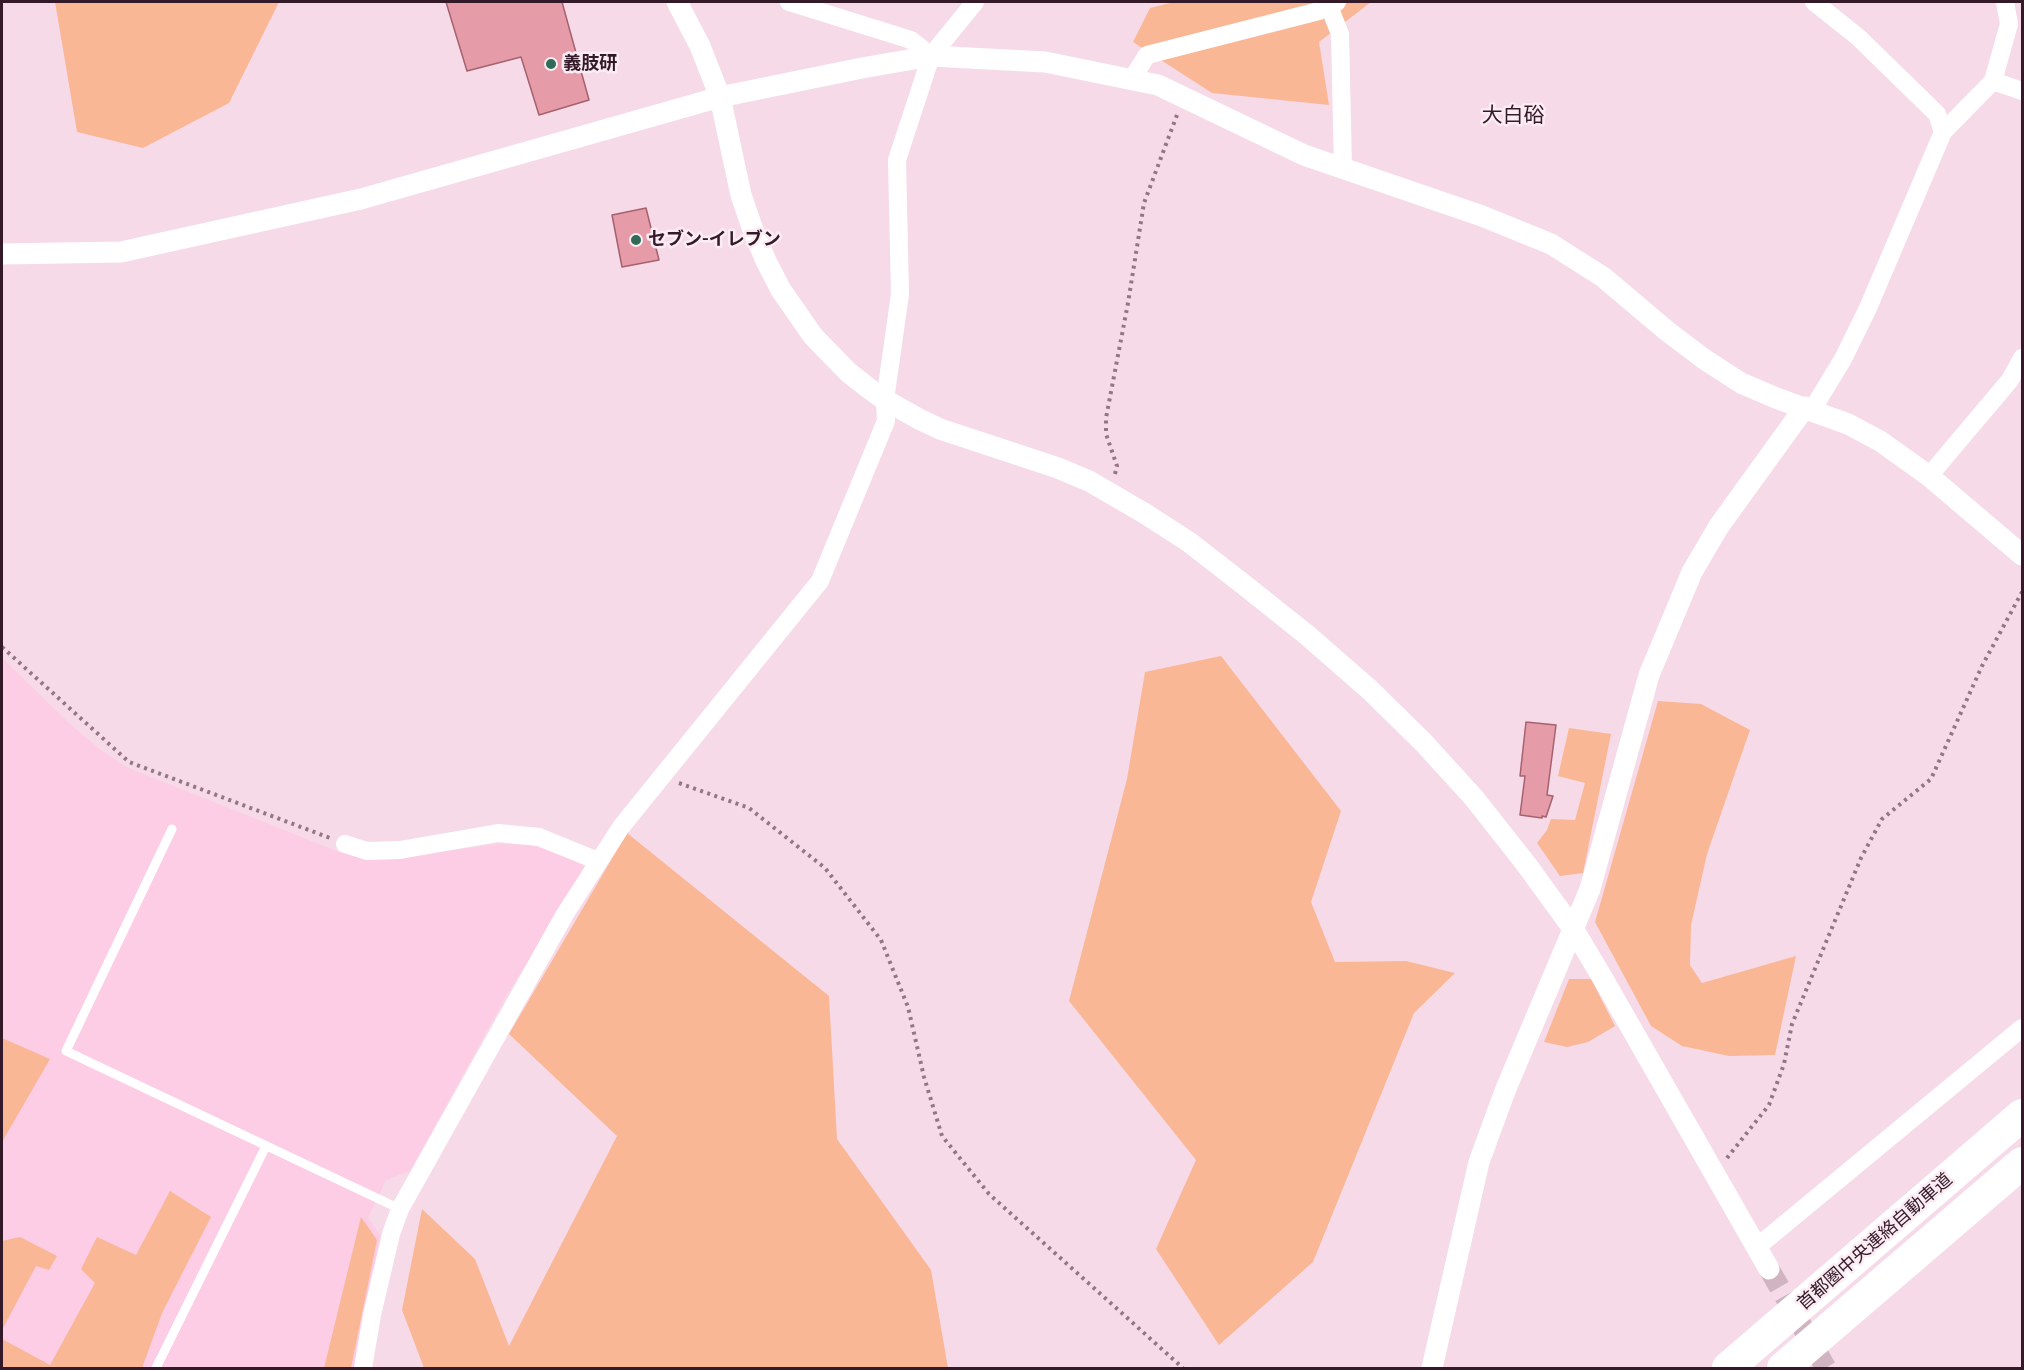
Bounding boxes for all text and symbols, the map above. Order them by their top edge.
place label: 義肢研 [563,53,617,75]
marker: 義肢研 [544,57,558,71]
district label: 大白硲 [1482,103,1544,129]
place label: セブン-イレブン [648,229,781,251]
marker: セブン-イレブン [629,233,643,247]
street label: 首都圏中央連絡自動車道 [1793,1169,1957,1315]

